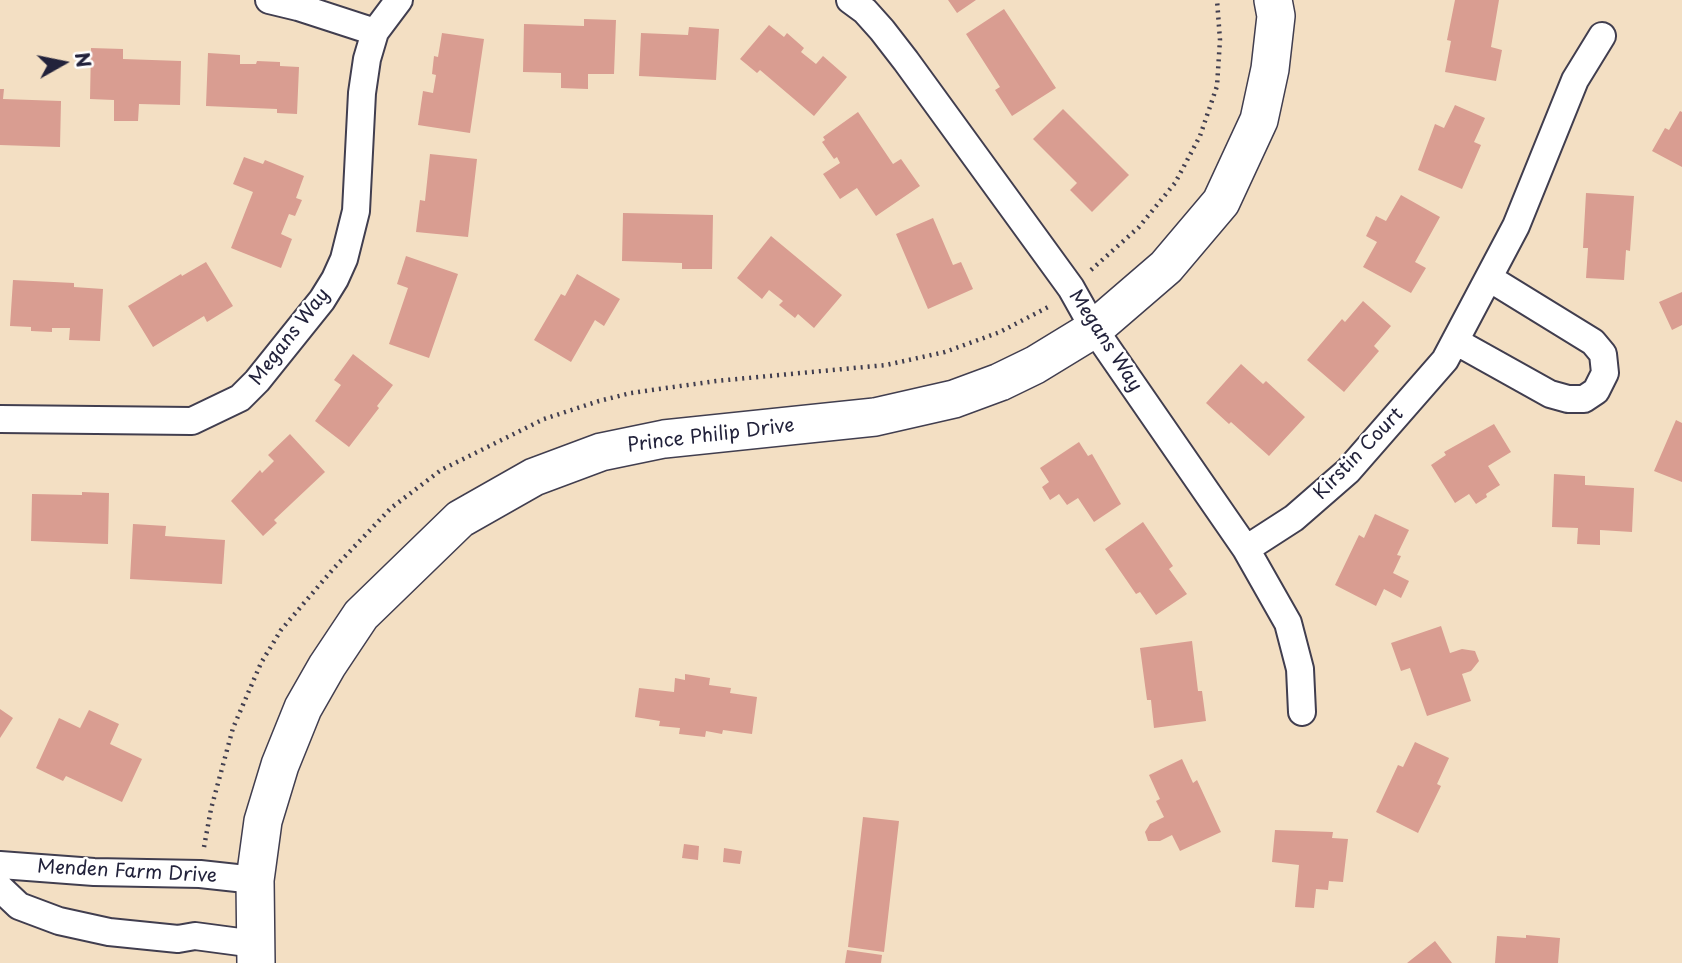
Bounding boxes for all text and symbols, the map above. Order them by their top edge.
north arrow [28,28,98,98]
text: N [69,50,99,69]
street label: Megans Way [245,284,335,390]
street label: Megans Way [1064,286,1146,396]
street label: Kirstin Court [1310,403,1408,505]
street label: Prince Philip Drive [626,414,796,458]
street label: Menden Farm Drive [36,856,218,888]

